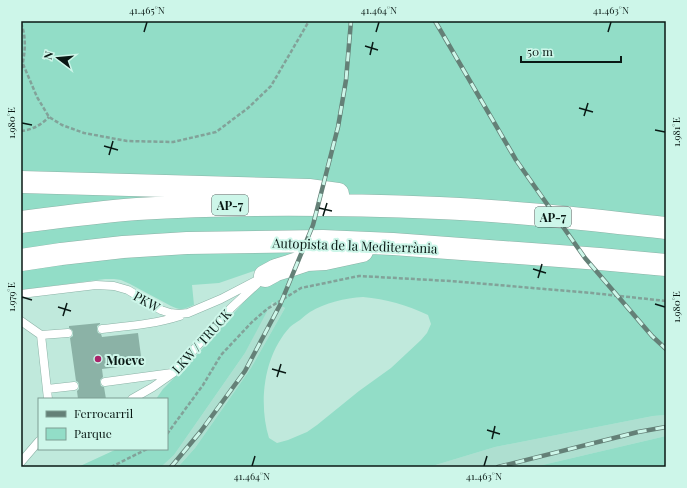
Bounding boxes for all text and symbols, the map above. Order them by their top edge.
text: 41.465°N [129,3,165,17]
text: 41.464°N [361,3,397,17]
text: 41.463°N [593,3,629,17]
north arrow [38,38,78,78]
scale bar [521,38,621,64]
text: 50 m [527,43,553,59]
text: N [40,49,56,61]
text: 1.980°E [4,107,18,139]
text: 1.981°E [669,117,683,147]
road number: AP-7 [212,195,248,215]
road number: AP-7 [535,207,571,227]
street label: Autopista de la Mediterrània [271,234,438,256]
text: 1.979°E [4,282,18,312]
street label: PKW [131,287,164,315]
text: 1.980°E [669,291,683,323]
street label: LKW / TRUCK [168,305,235,377]
place label: Moeve [106,351,145,368]
marker: Moeve [93,354,103,364]
legend [38,398,168,450]
text: Ferrocarril [74,405,134,421]
text: Parque [74,425,112,441]
text: 41.464°N [234,469,270,483]
text: 41.463°N [466,469,502,483]

